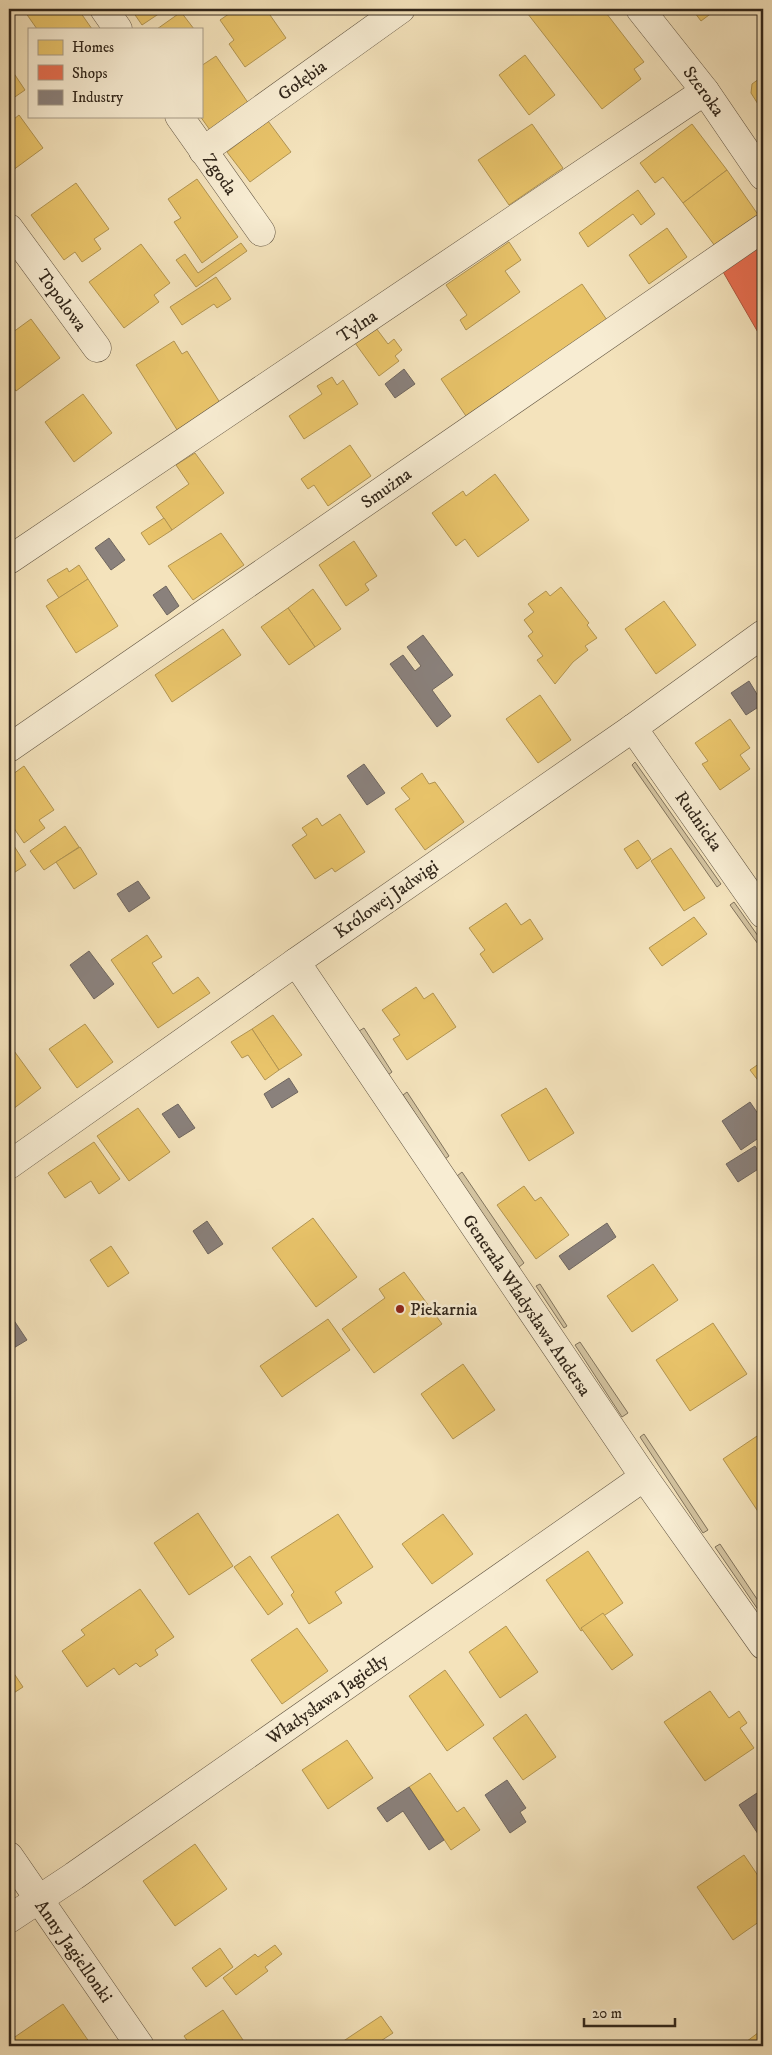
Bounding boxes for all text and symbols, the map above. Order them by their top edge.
legend [28,28,202,118]
text: Homes [72,38,114,57]
street label: Gołębia [274,56,331,106]
street label: Szeroka [678,62,729,121]
text: Shops [72,64,108,83]
text: Industry [72,88,124,107]
street label: Zgoda [197,150,242,200]
street label: Topolowa [31,265,91,336]
street label: Tylna [333,305,382,348]
street label: Smużna [357,463,416,514]
street label: Rudnicka [670,787,727,856]
street label: Królowej Jadwigi [330,856,443,944]
street label: Generała Władysława Andersa [457,1210,595,1401]
place label: Piekarnia [410,1299,478,1321]
marker: Piekarnia [394,1303,406,1315]
street label: Władysława Jagiełły [262,1649,393,1751]
street label: Anny Jagiellonki [30,1896,117,2007]
scale bar [584,1995,676,2027]
text: 20 m [592,2004,622,2023]

